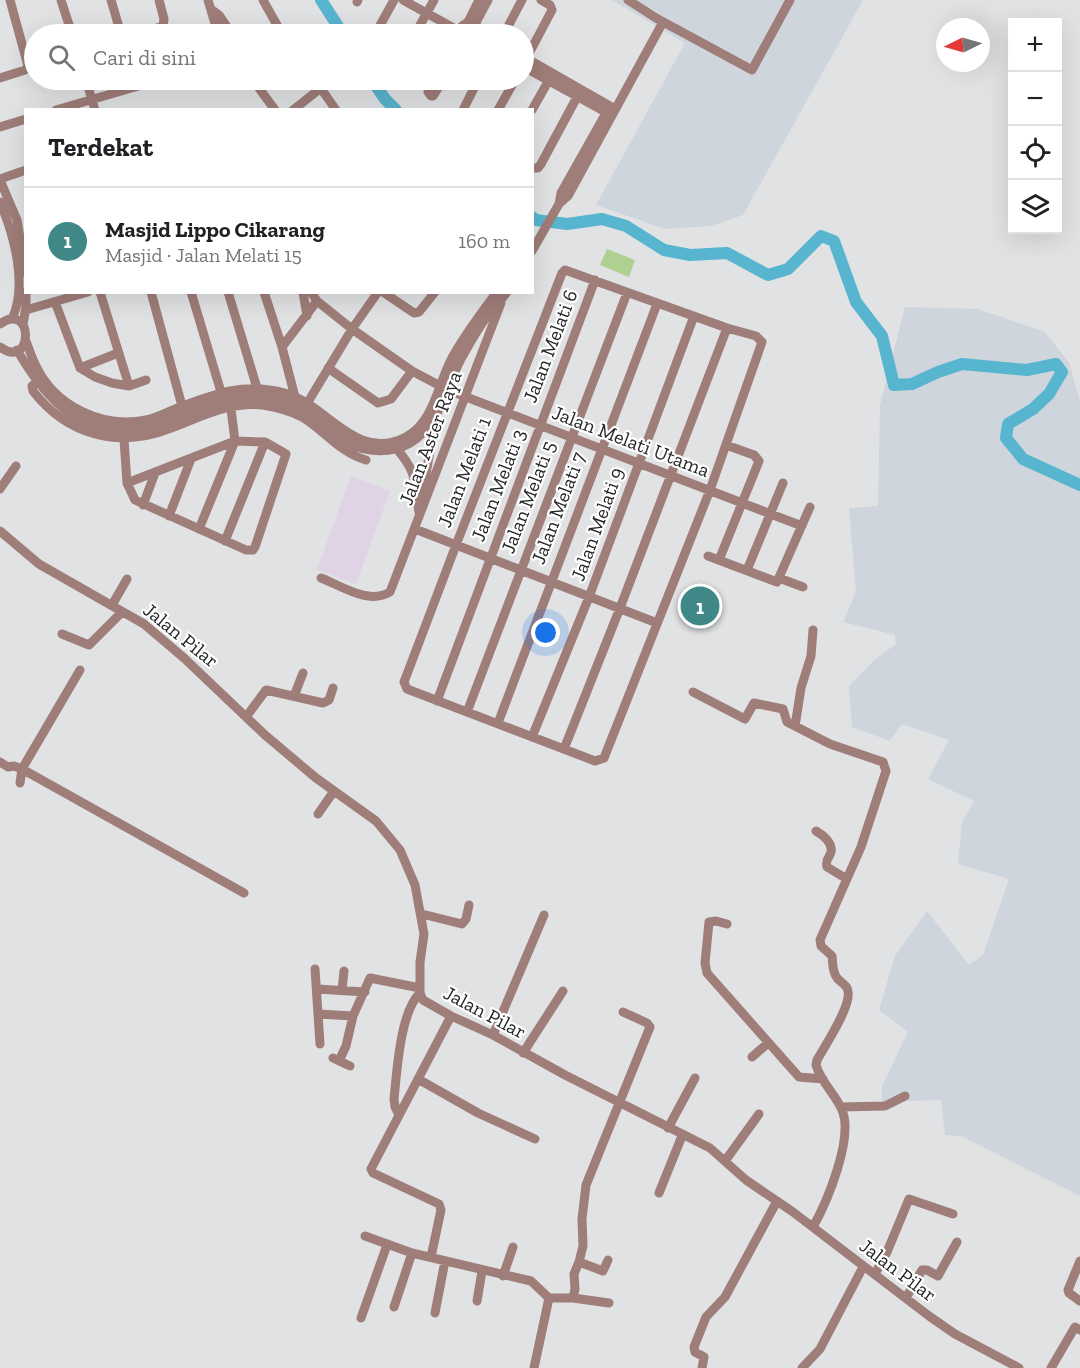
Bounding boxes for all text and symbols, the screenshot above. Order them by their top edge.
north arrow [936,18,990,72]
map controls [1008,18,1062,234]
button: + [1008,18,1062,72]
search box [24,24,534,90]
icon: search [45,41,78,74]
text: Cari di sini [93,44,196,71]
button: − [1008,72,1062,126]
button: locate [1008,126,1062,180]
text: Terdekat [48,131,153,163]
button: layers [1008,180,1062,234]
text: Masjid Lippo Cikarang [105,216,325,243]
text: 1 [63,229,72,253]
text: 160 m [458,229,510,253]
text: Masjid · Jalan Melati 15 [105,243,302,267]
street label: Jalan Melati 6 [517,286,583,406]
street label: Jalan Aster Raya [393,367,467,508]
street label: Jalan Melati Utama [549,400,713,482]
street label: Jalan Melati 1 [432,413,496,530]
street label: Jalan Melati 3 [466,426,530,544]
street label: Jalan Melati 5 [496,437,560,557]
street label: Jalan Melati 7 [526,448,591,567]
street label: Jalan Melati 9 [565,464,629,584]
pin: 1 [680,584,720,628]
street label: Jalan Pilar [139,597,223,673]
your location [531,618,560,647]
street label: Jalan Pilar [440,980,530,1044]
street label: Jalan Pilar [855,1233,941,1307]

